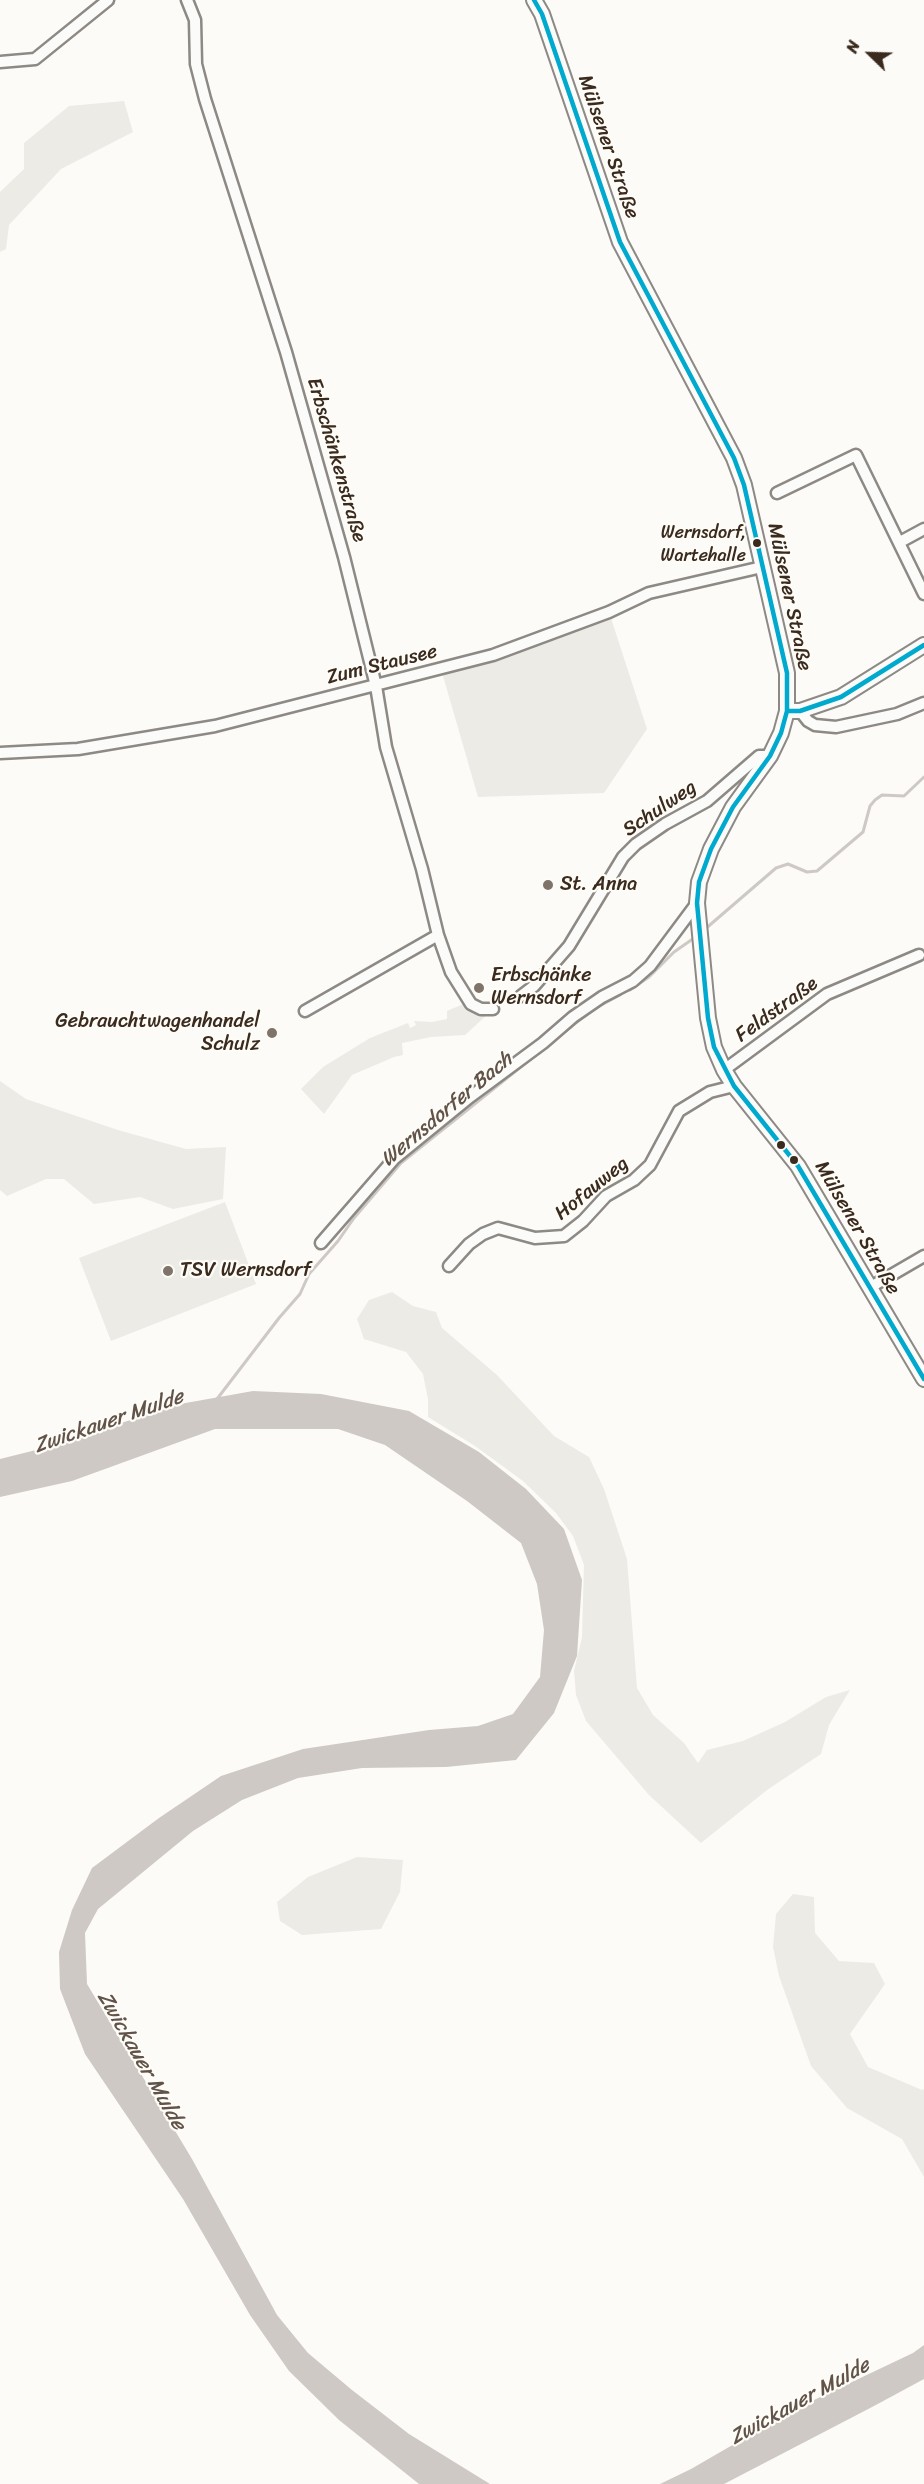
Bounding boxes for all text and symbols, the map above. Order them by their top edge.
north arrow [840,24,900,84]
text: N [837,36,868,58]
street label: Mülsener Straße [572,72,644,222]
street label: Erbschänkenstraße [301,375,371,545]
street label: Mülsener Straße [762,521,816,673]
place label: Wernsdorf, Wartehalle [661,522,746,564]
marker: Wernsdorf, Wartehalle [751,537,763,549]
street label: Zum Stausee [324,640,440,690]
street label: Schulweg [619,776,701,842]
place label: St. Anna [560,873,637,897]
marker: St. Anna [541,878,555,892]
place label: Erbschänke Wernsdorf [491,964,591,1011]
street label: Feldstraße [731,972,823,1048]
marker: Erbschänke Wernsdorf [472,981,486,995]
place label: Gebrauchtwagenhandel Schulz [55,1010,260,1057]
marker: Gebrauchtwagenhandel Schulz [265,1026,279,1040]
water label: Wernsdorfer Bach [376,1047,518,1173]
unlabelled marker [775,1139,787,1151]
street label: Hofauweg [550,1152,634,1226]
unlabelled marker [788,1154,800,1166]
street label: Mülsener Straße [809,1157,905,1299]
place label: TSV Wernsdorf [180,1259,311,1283]
marker: TSV Wernsdorf [161,1264,175,1278]
water label: Zwickauer Mulde [31,1385,187,1459]
water label: Zwickauer Mulde [91,1987,191,2135]
water label: Zwickauer Mulde [726,2353,874,2451]

